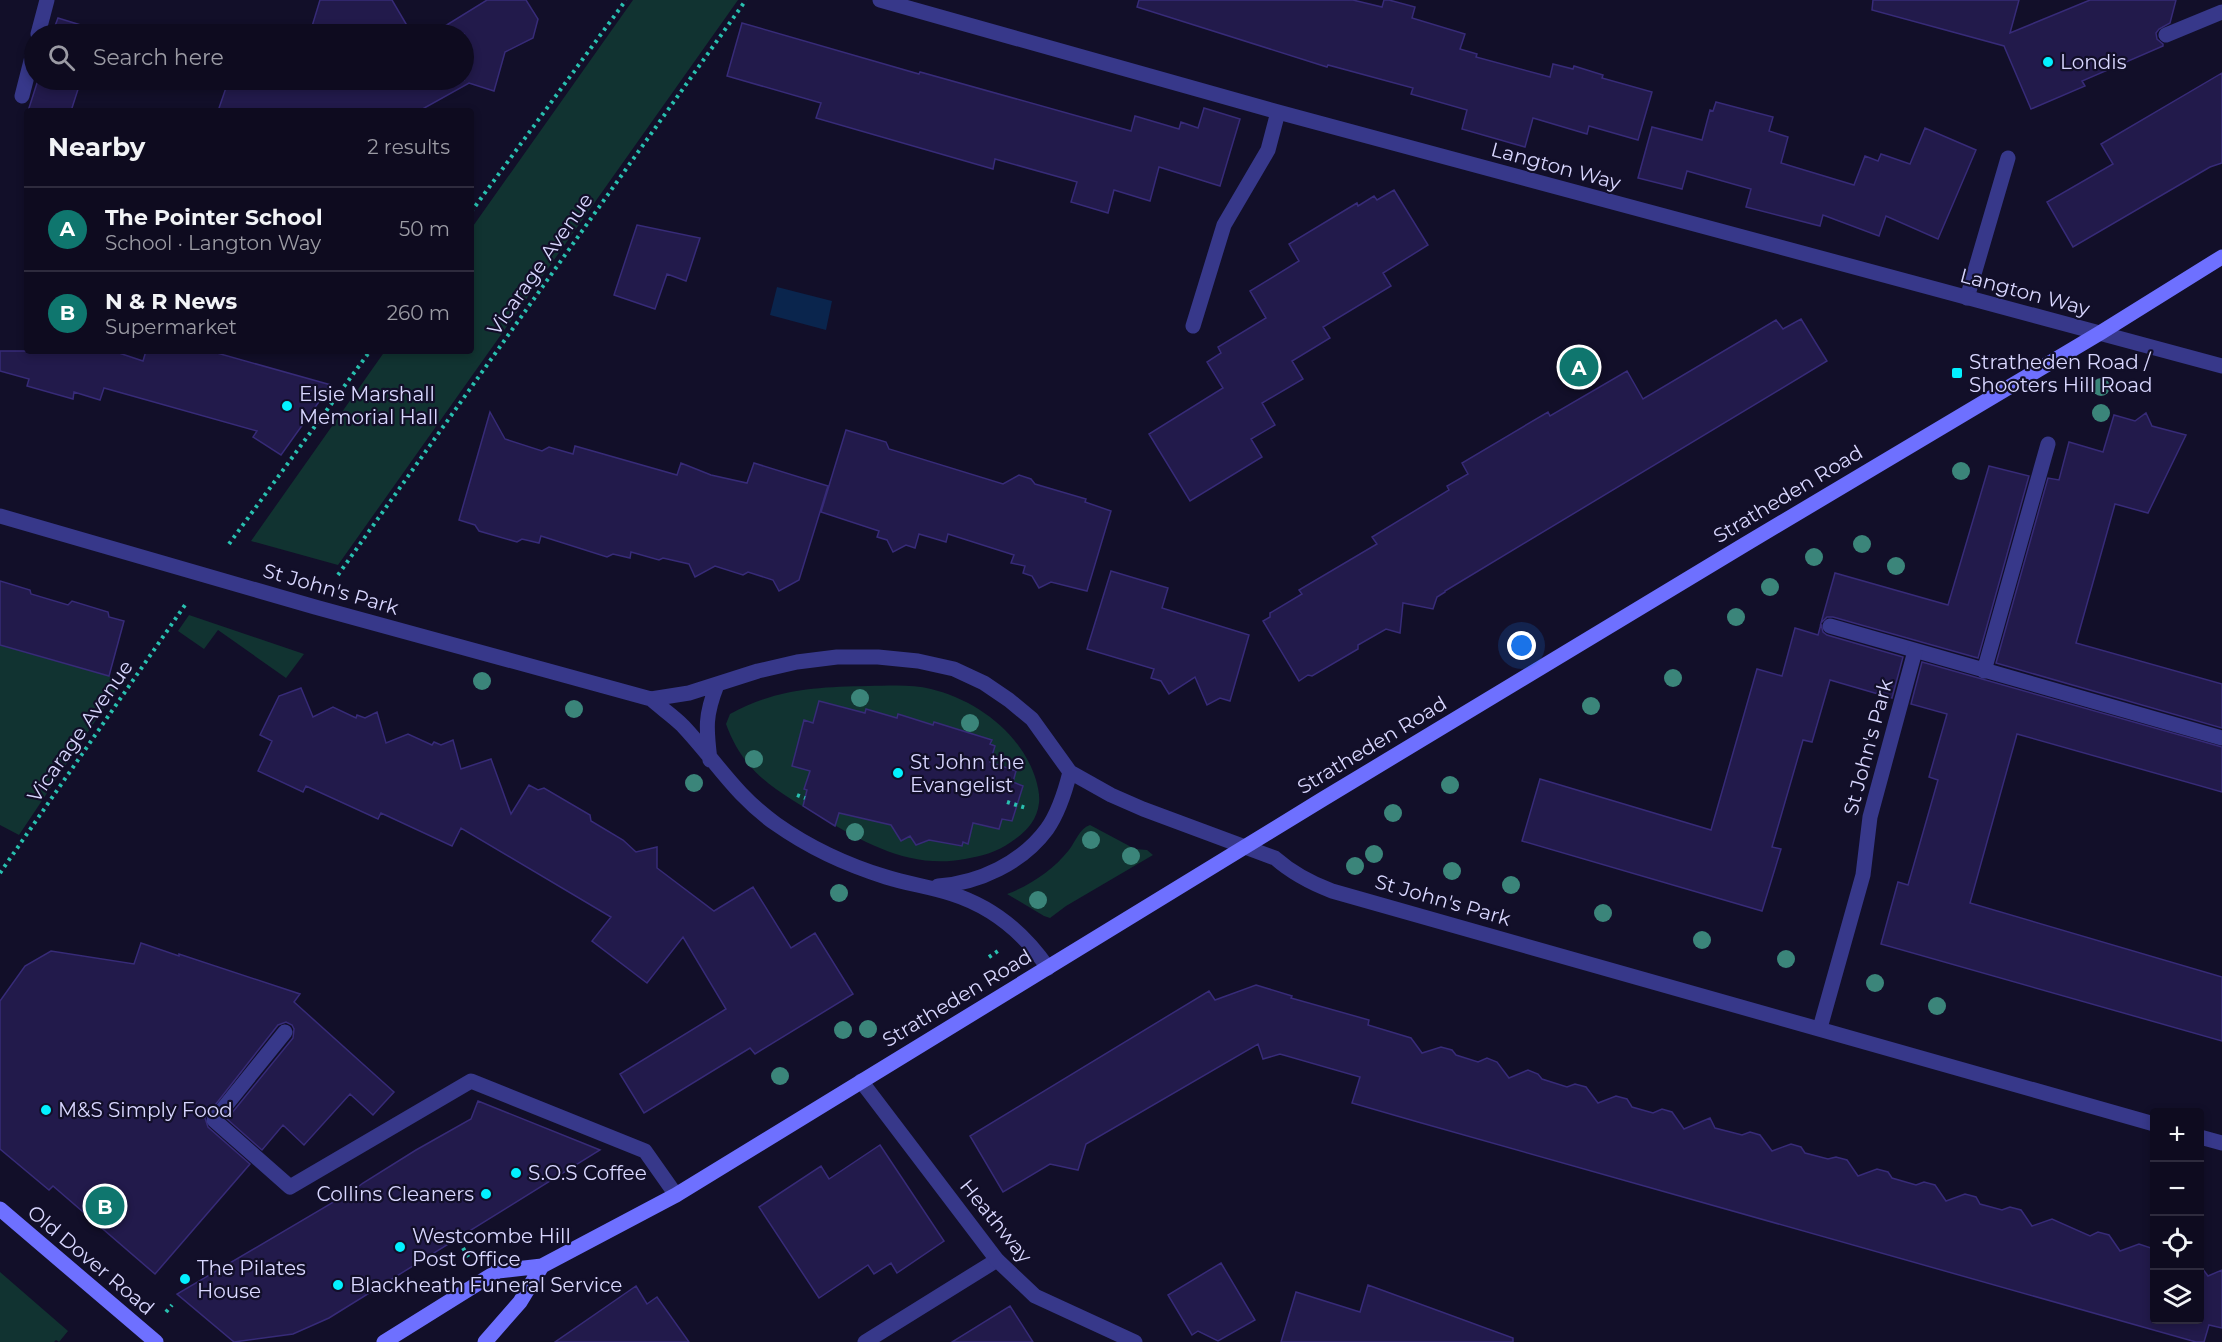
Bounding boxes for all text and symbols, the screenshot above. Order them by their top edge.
search box [24,24,474,90]
icon: search [45,41,78,74]
text: Search here [93,44,224,71]
place label: Londis [2060,50,2127,74]
marker: Londis [2041,55,2055,69]
text: Nearby [48,131,145,163]
text: 2 results [367,135,450,159]
street label: Langton Way [1489,137,1624,195]
street label: Vicarage Avenue [482,188,598,340]
text: The Pointer School [105,204,323,231]
text: A [60,217,75,241]
text: 50 m [399,217,450,241]
text: School · Langton Way [105,231,321,255]
street label: Langton Way [1958,263,2093,321]
text: N & R News [105,288,237,315]
text: B [60,301,75,325]
text: 260 m [387,301,450,325]
text: Supermarket [105,315,237,339]
pin: A [1560,344,1598,389]
place label: Stratheden Road / Shooters Hill Road [1969,350,2153,397]
marker: Stratheden Road / Shooters Hill Road [1950,366,1964,380]
place label: Elsie Marshall Memorial Hall [299,382,438,429]
marker: Elsie Marshall Memorial Hall [280,399,294,413]
street label: Stratheden Road [1709,440,1867,548]
street label: St John's Park [260,558,402,620]
your location [1507,631,1536,660]
street label: Vicarage Avenue [22,655,138,807]
street label: St John's Park [1838,676,1898,818]
street label: Stratheden Road [1293,691,1451,799]
place label: St John the Evangelist [910,750,1024,797]
marker: St John the Evangelist [891,766,905,780]
street label: St John's Park [1372,869,1514,931]
street label: Stratheden Road [878,944,1036,1052]
place label: M&S Simply Food [58,1098,233,1122]
marker: M&S Simply Food [39,1103,53,1117]
map controls [2150,1108,2204,1324]
button: + [2150,1108,2204,1162]
place label: S.O.S Coffee [528,1161,647,1185]
button: − [2150,1162,2204,1216]
marker: S.O.S Coffee [509,1166,523,1180]
street label: Heathway [955,1174,1037,1268]
place label: Collins Cleaners [317,1182,474,1206]
pin: B [86,1184,124,1228]
marker: Collins Cleaners [479,1187,493,1201]
street label: Old Dover Road [23,1200,159,1320]
button: locate [2150,1216,2204,1270]
place label: Westcombe Hill Post Office [412,1224,571,1271]
marker: Westcombe Hill Post Office [393,1240,407,1254]
place label: The Pilates House [197,1256,306,1303]
button: layers [2150,1270,2204,1324]
marker: The Pilates House [178,1272,192,1286]
place label: Blackheath Funeral Service [350,1273,622,1297]
marker: Blackheath Funeral Service [331,1278,345,1292]

